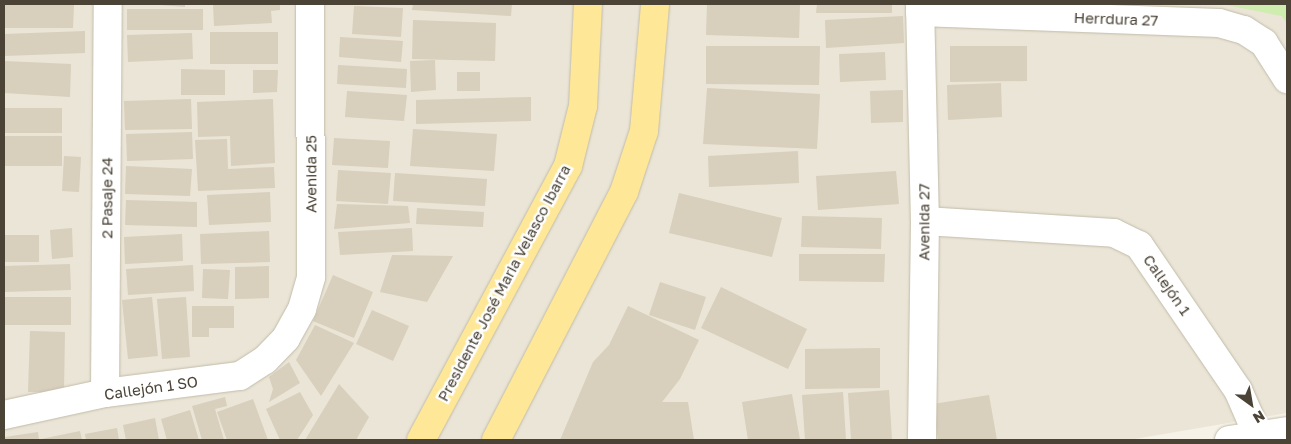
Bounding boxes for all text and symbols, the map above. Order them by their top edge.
street label: Herrdura 27 [1073,9,1159,29]
street label: Avenida 25 [302,135,320,213]
street label: 2 Pasaje 24 [98,157,116,239]
street label: Presidente José Maria Velasco Ibarra [434,162,574,404]
street label: Avenida 27 [915,183,933,261]
street label: Callejón 1 [1140,251,1194,319]
street label: Callejón 1 SO [103,373,199,403]
north arrow [1226,379,1276,429]
text: N [1250,407,1268,427]

